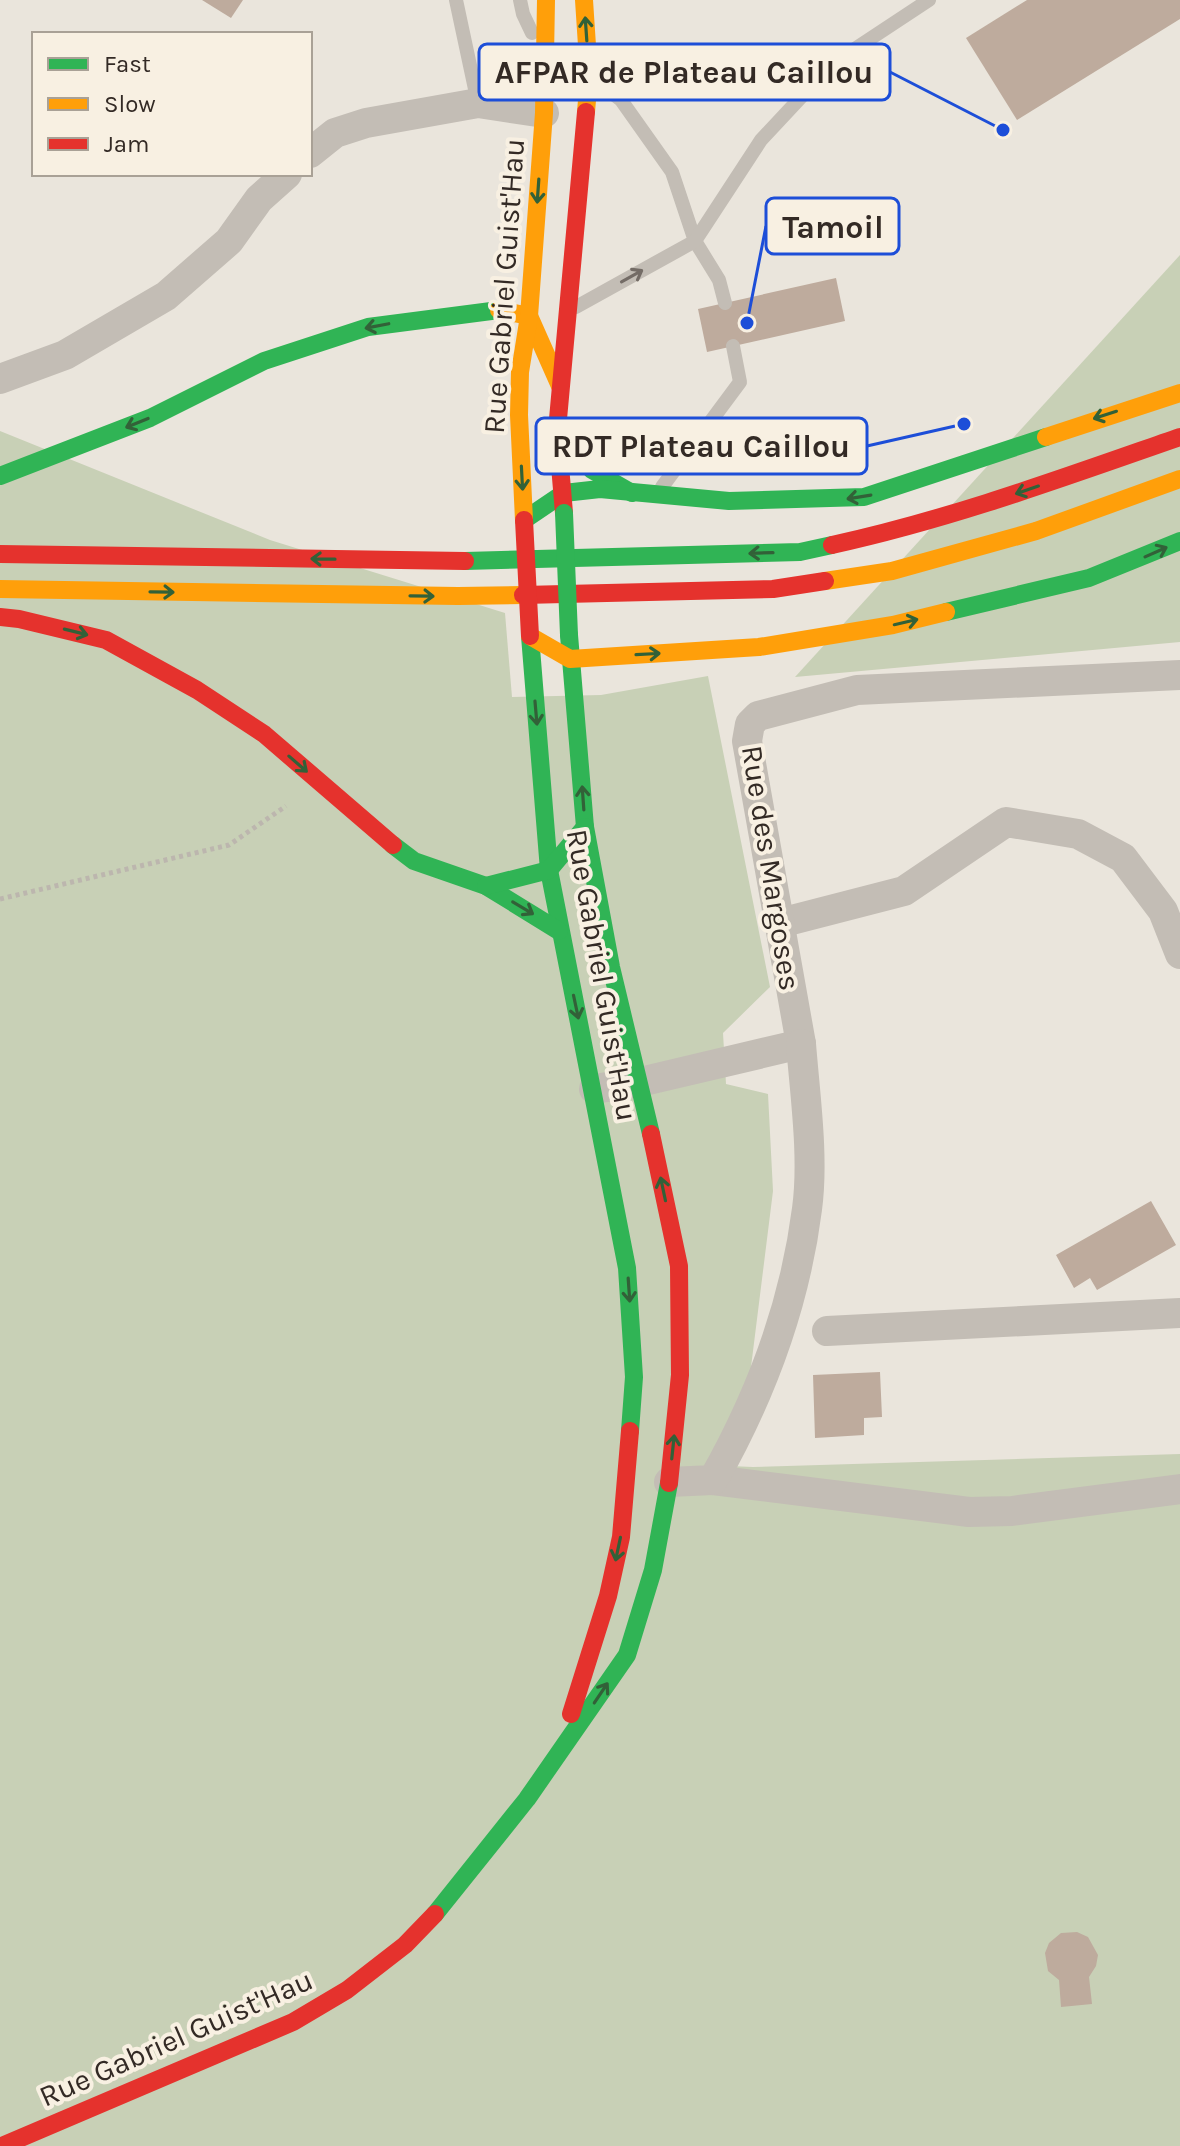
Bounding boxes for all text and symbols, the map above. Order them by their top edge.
one-way arrow [578,16,593,43]
legend [32,32,312,176]
callout: AFPAR de Plateau Caillou [479,44,890,100]
text: Fast [104,50,151,78]
text: AFPAR de Plateau Caillou [495,54,873,91]
text: Slow [104,90,156,118]
text: Jam [104,130,149,158]
street label: Rue Gabriel Guist'Hau [476,137,532,435]
one-way arrow [530,177,545,204]
callout: Tamoil [766,198,899,254]
text: Tamoil [782,209,884,246]
one-way arrow [620,268,643,284]
one-way arrow [365,319,390,334]
one-way arrow [1093,409,1118,424]
one-way arrow [125,417,150,431]
callout: RDT Plateau Caillou [536,418,867,474]
text: RDT Plateau Caillou [552,428,850,465]
one-way arrow [514,464,529,491]
one-way arrow [1015,483,1040,498]
one-way arrow [847,490,872,505]
one-way arrow [1143,543,1167,558]
one-way arrow [748,545,775,561]
one-way arrow [310,551,337,567]
one-way arrow [148,584,175,599]
one-way arrow [408,588,435,604]
one-way arrow [892,614,918,629]
one-way arrow [63,626,89,641]
one-way arrow [634,647,661,662]
one-way arrow [529,699,544,726]
street label: Rue des Margoses [734,743,808,993]
one-way arrow [288,755,308,773]
one-way arrow [575,785,590,812]
street label: Rue Gabriel Guist'Hau [559,826,645,1124]
one-way arrow [511,901,534,917]
one-way arrow [569,993,584,1019]
one-way arrow [655,1177,670,1202]
one-way arrow [621,1276,636,1303]
one-way arrow [666,1434,681,1461]
one-way arrow [610,1535,625,1561]
one-way arrow [592,1683,609,1705]
street label: Rue Gabriel Guist'Hau [34,1961,318,2115]

